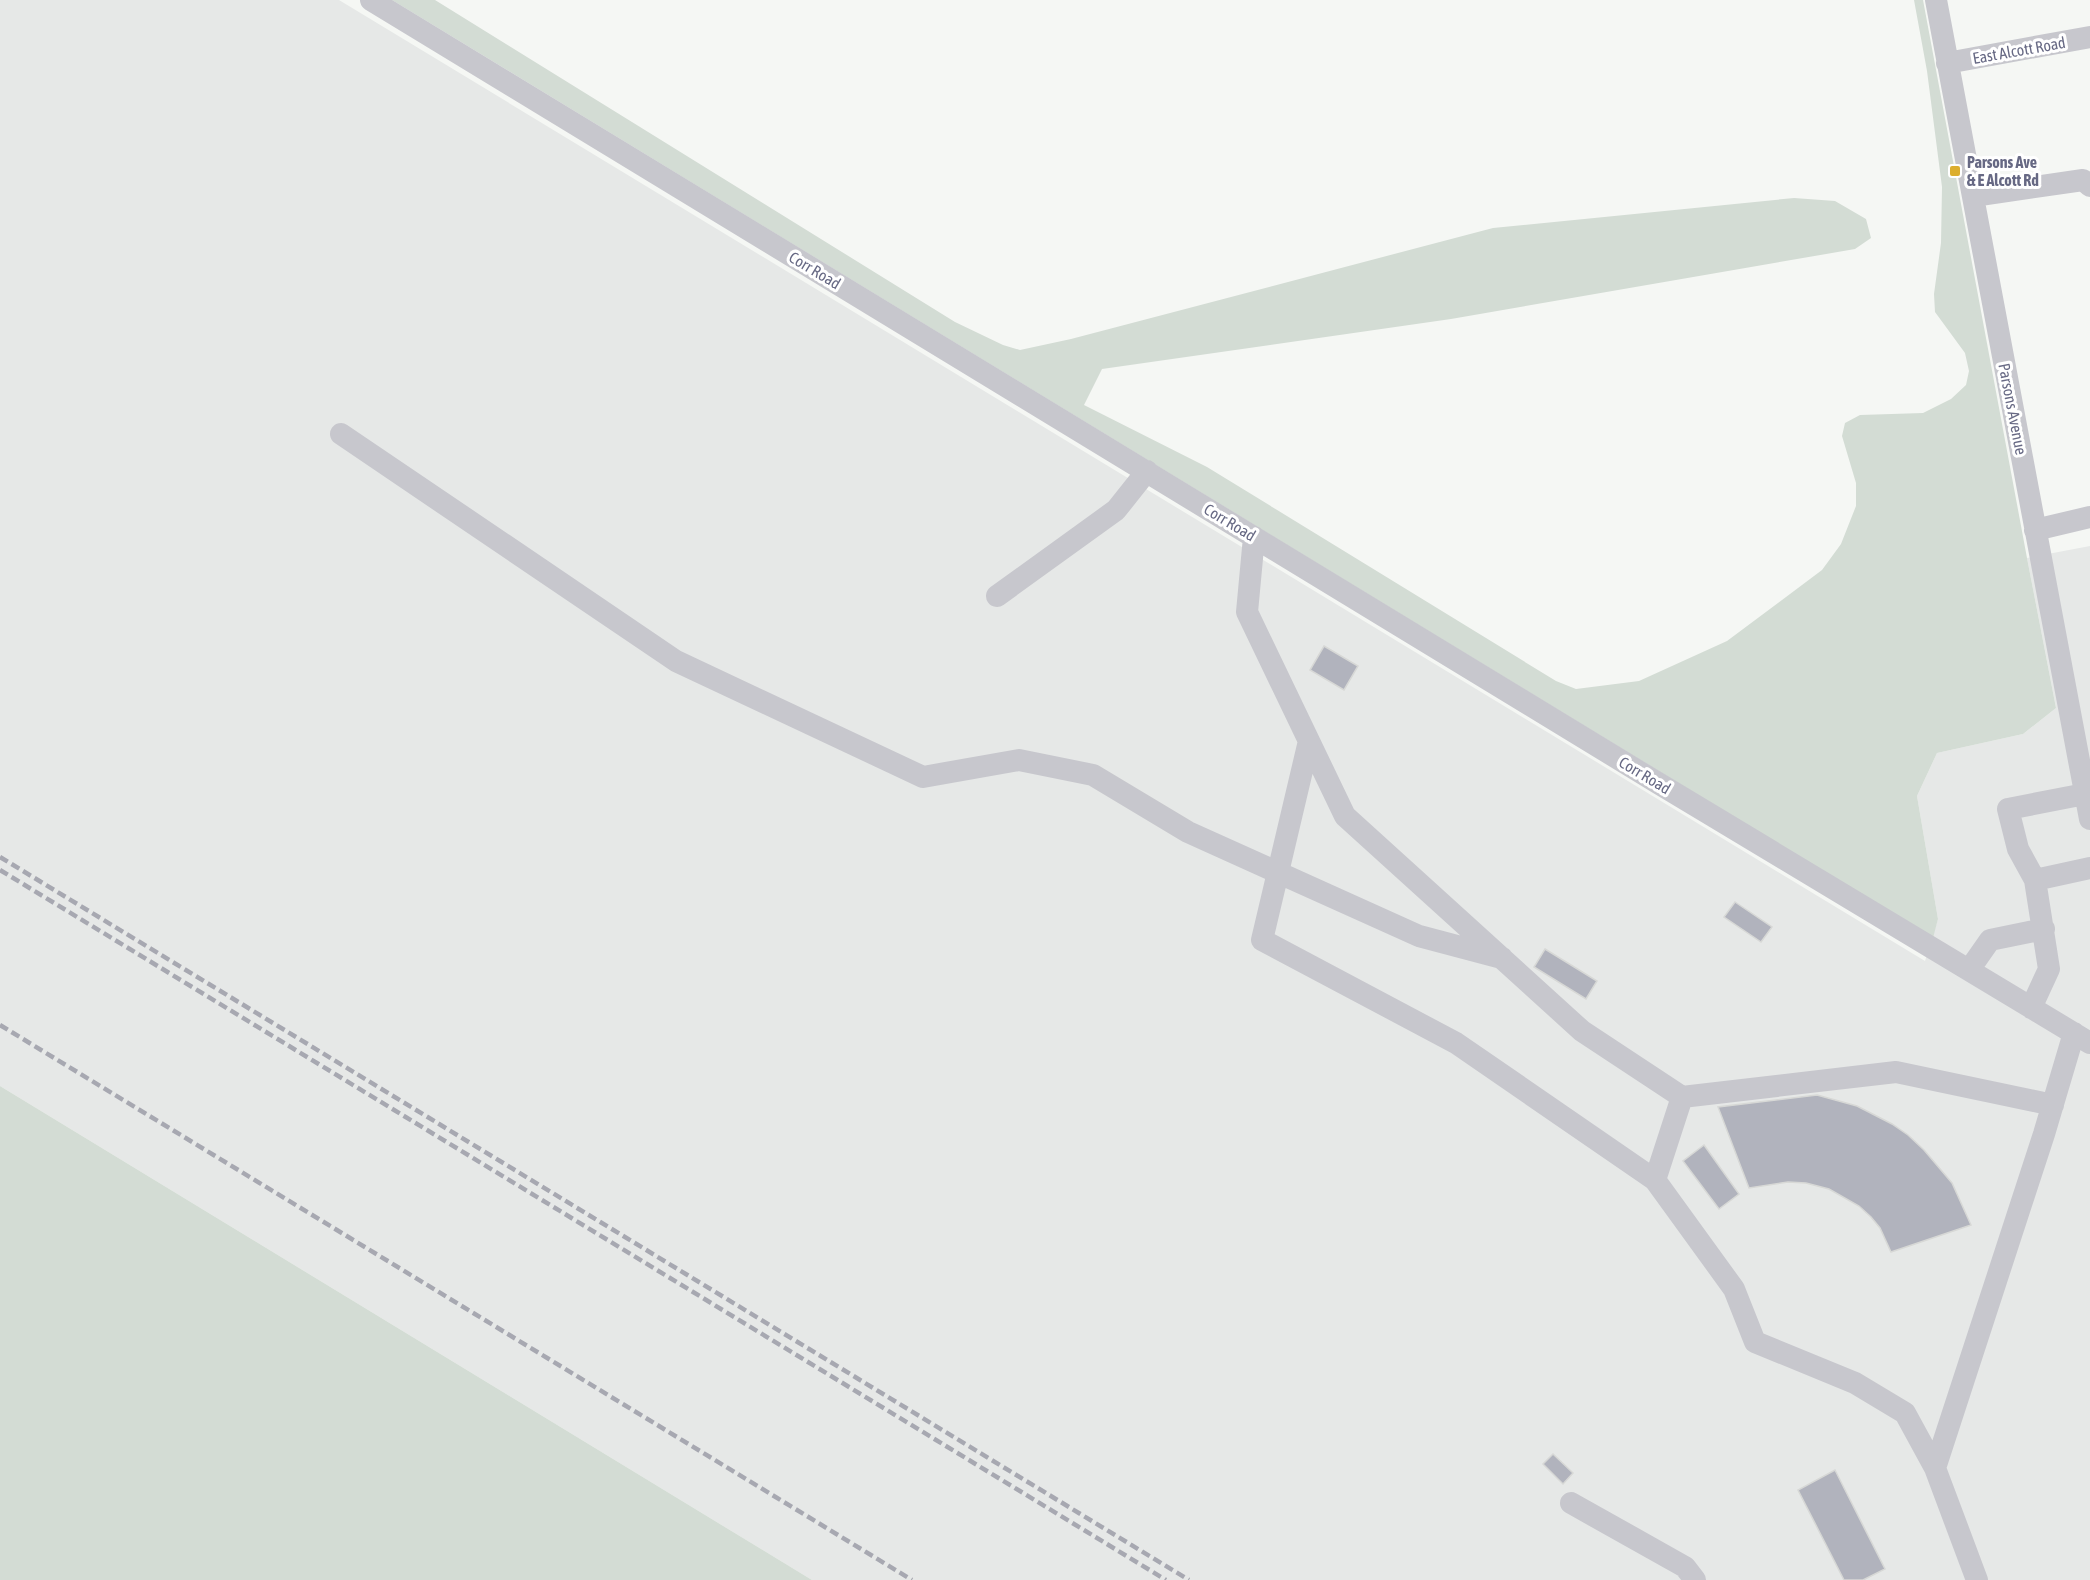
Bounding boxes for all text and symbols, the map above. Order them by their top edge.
street label: East Alcott Road [1971,33,2067,67]
place label: Parsons Ave & E Alcott Rd [1967,153,2039,189]
marker: Parsons Ave & E Alcott Rd [1948,164,1962,178]
street label: Corr Road [786,248,844,292]
street label: Parsons Avenue [1995,362,2031,456]
street label: Corr Road [1201,500,1259,544]
street label: Corr Road [1616,753,1674,797]

